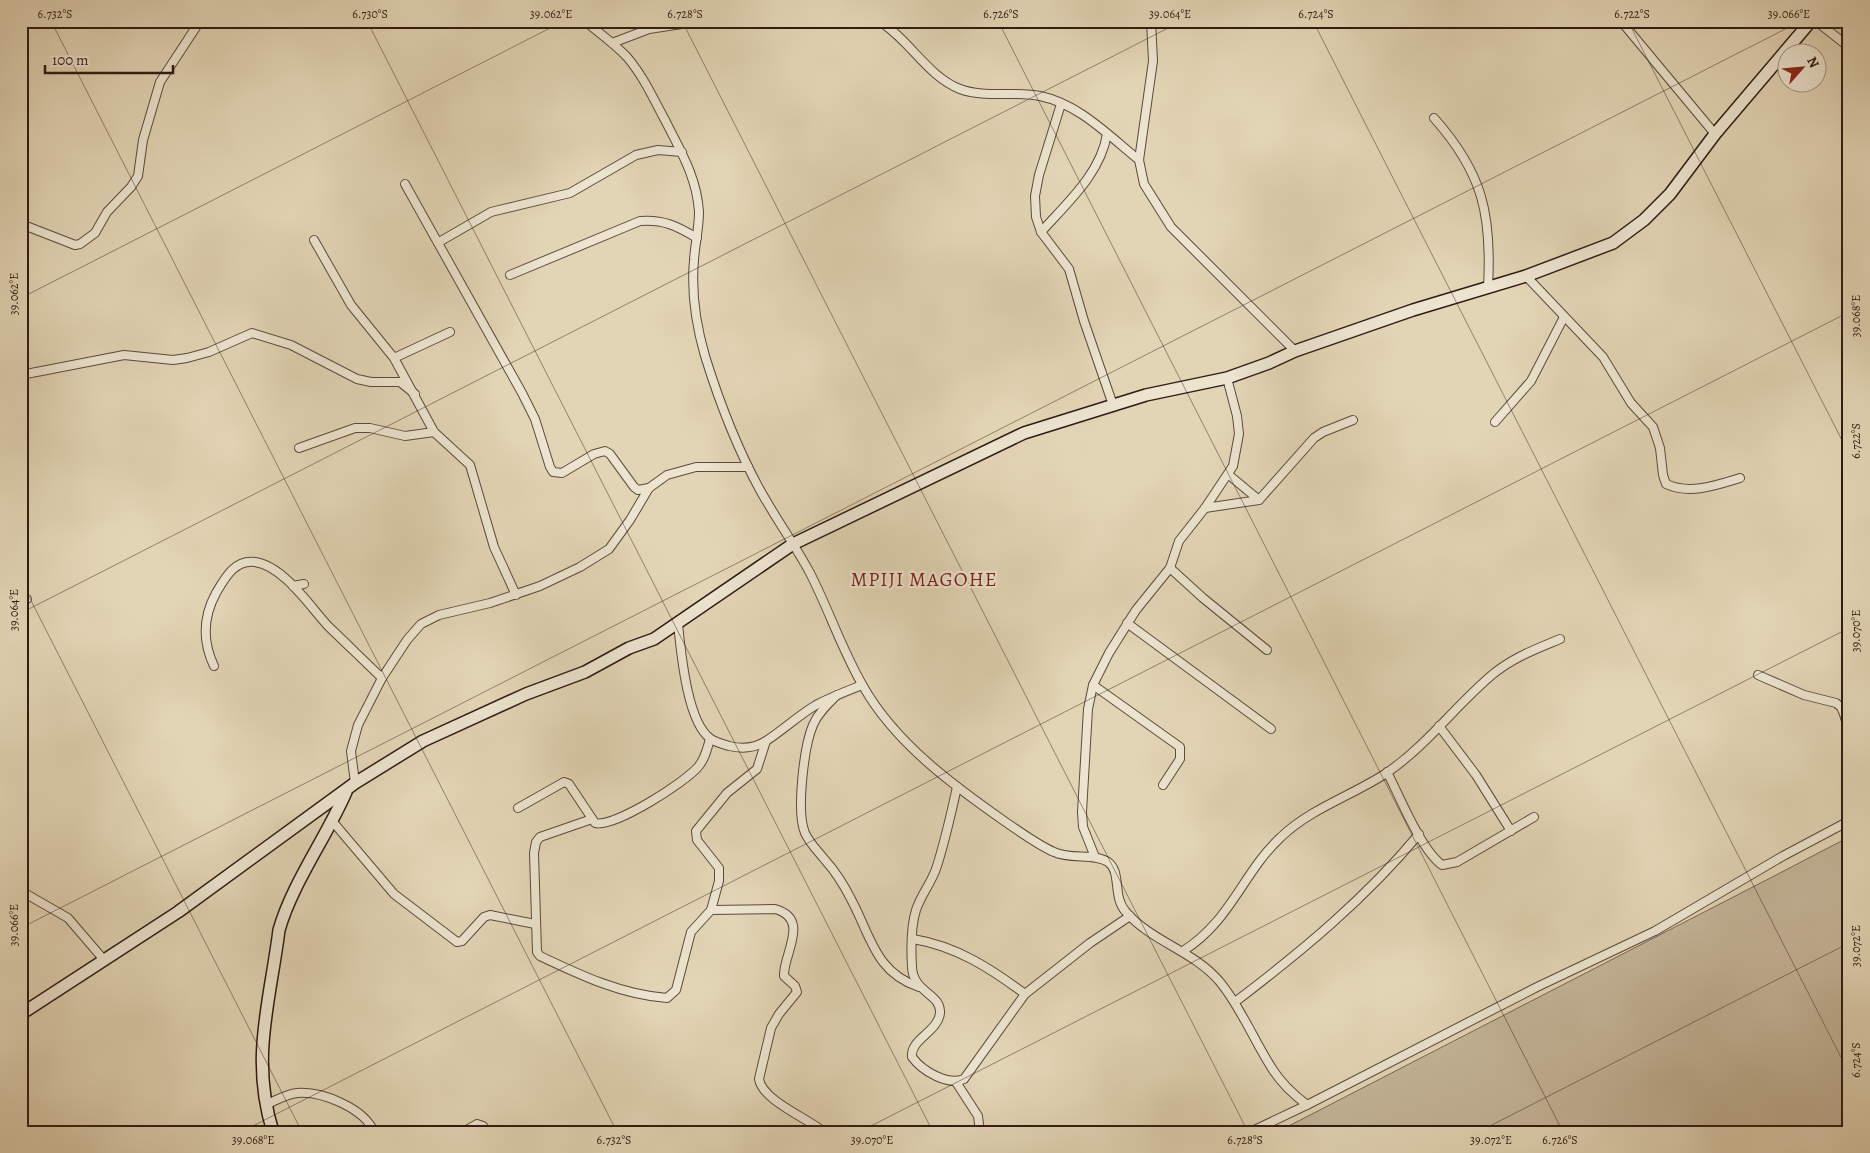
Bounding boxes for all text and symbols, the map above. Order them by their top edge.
text: 6.732°S [38,6,72,22]
text: 6.730°S [352,6,388,22]
text: 39.062°E [530,6,572,22]
text: 6.728°S [667,6,703,22]
text: 6.726°S [983,6,1019,22]
text: 39.064°E [1149,6,1191,22]
text: 6.724°S [1298,6,1334,22]
text: 6.722°S [1614,6,1650,22]
text: 39.066°E [1768,6,1810,22]
scale bar [45,42,172,74]
north arrow [1778,42,1828,92]
text: 100 m [52,50,89,70]
text: N [1802,53,1824,71]
text: 39.062°E [6,273,22,315]
text: 39.068°E [1848,295,1864,337]
text: 6.722°S [1848,423,1864,459]
district label: MPIJI MAGOHE [850,566,998,593]
text: 39.064°E [6,589,22,631]
text: 39.070°E [1848,610,1864,652]
text: 39.066°E [6,904,22,946]
text: 39.072°E [1848,925,1864,967]
text: 6.724°S [1848,1042,1864,1078]
text: 39.068°E [232,1132,274,1148]
text: 6.732°S [597,1132,631,1148]
text: 39.070°E [851,1132,893,1148]
text: 6.728°S [1227,1132,1263,1148]
text: 39.072°E [1470,1132,1512,1148]
text: 6.726°S [1542,1132,1578,1148]

